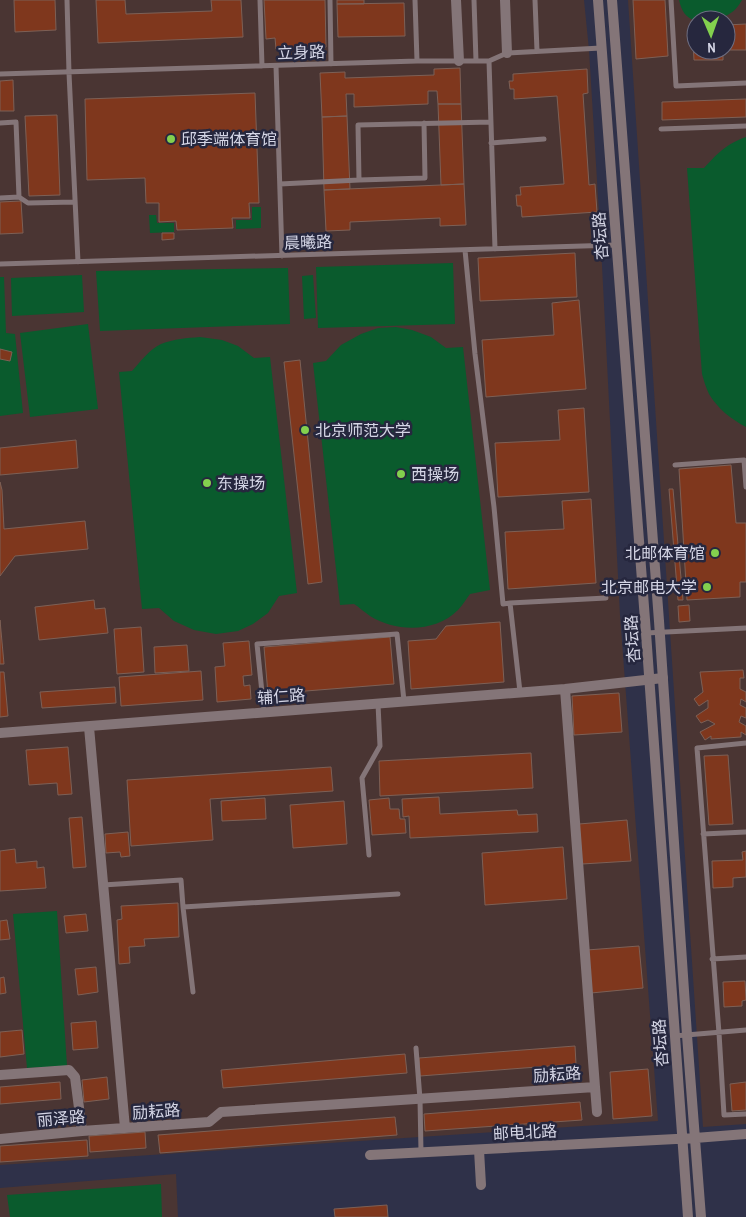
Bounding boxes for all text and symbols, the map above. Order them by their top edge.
north arrow [686,10,736,60]
text: N [707,39,716,57]
street label: 立身路 [277,40,325,64]
place label: 邱季端体育馆 [181,128,277,150]
marker: 邱季端体育馆 [165,133,177,145]
street label: 杏坛路 [587,211,613,261]
street label: 晨曦路 [284,230,332,254]
place label: 北京师范大学 [315,419,411,441]
marker: 北京师范大学 [299,424,311,436]
place label: 西操场 [411,463,459,485]
marker: 西操场 [395,468,407,480]
place label: 东操场 [217,472,265,494]
marker: 东操场 [201,477,213,489]
place label: 北邮体育馆 [625,542,705,564]
marker: 北邮体育馆 [709,547,721,559]
place label: 北京邮电大学 [601,576,697,598]
marker: 北京邮电大学 [701,581,713,593]
street label: 杏坛路 [619,614,645,664]
street label: 辅仁路 [256,683,306,709]
street label: 杏坛路 [647,1018,673,1068]
street label: 励耘路 [532,1061,582,1087]
street label: 励耘路 [131,1098,181,1124]
street label: 丽泽路 [36,1105,86,1131]
street label: 邮电北路 [492,1119,558,1145]

